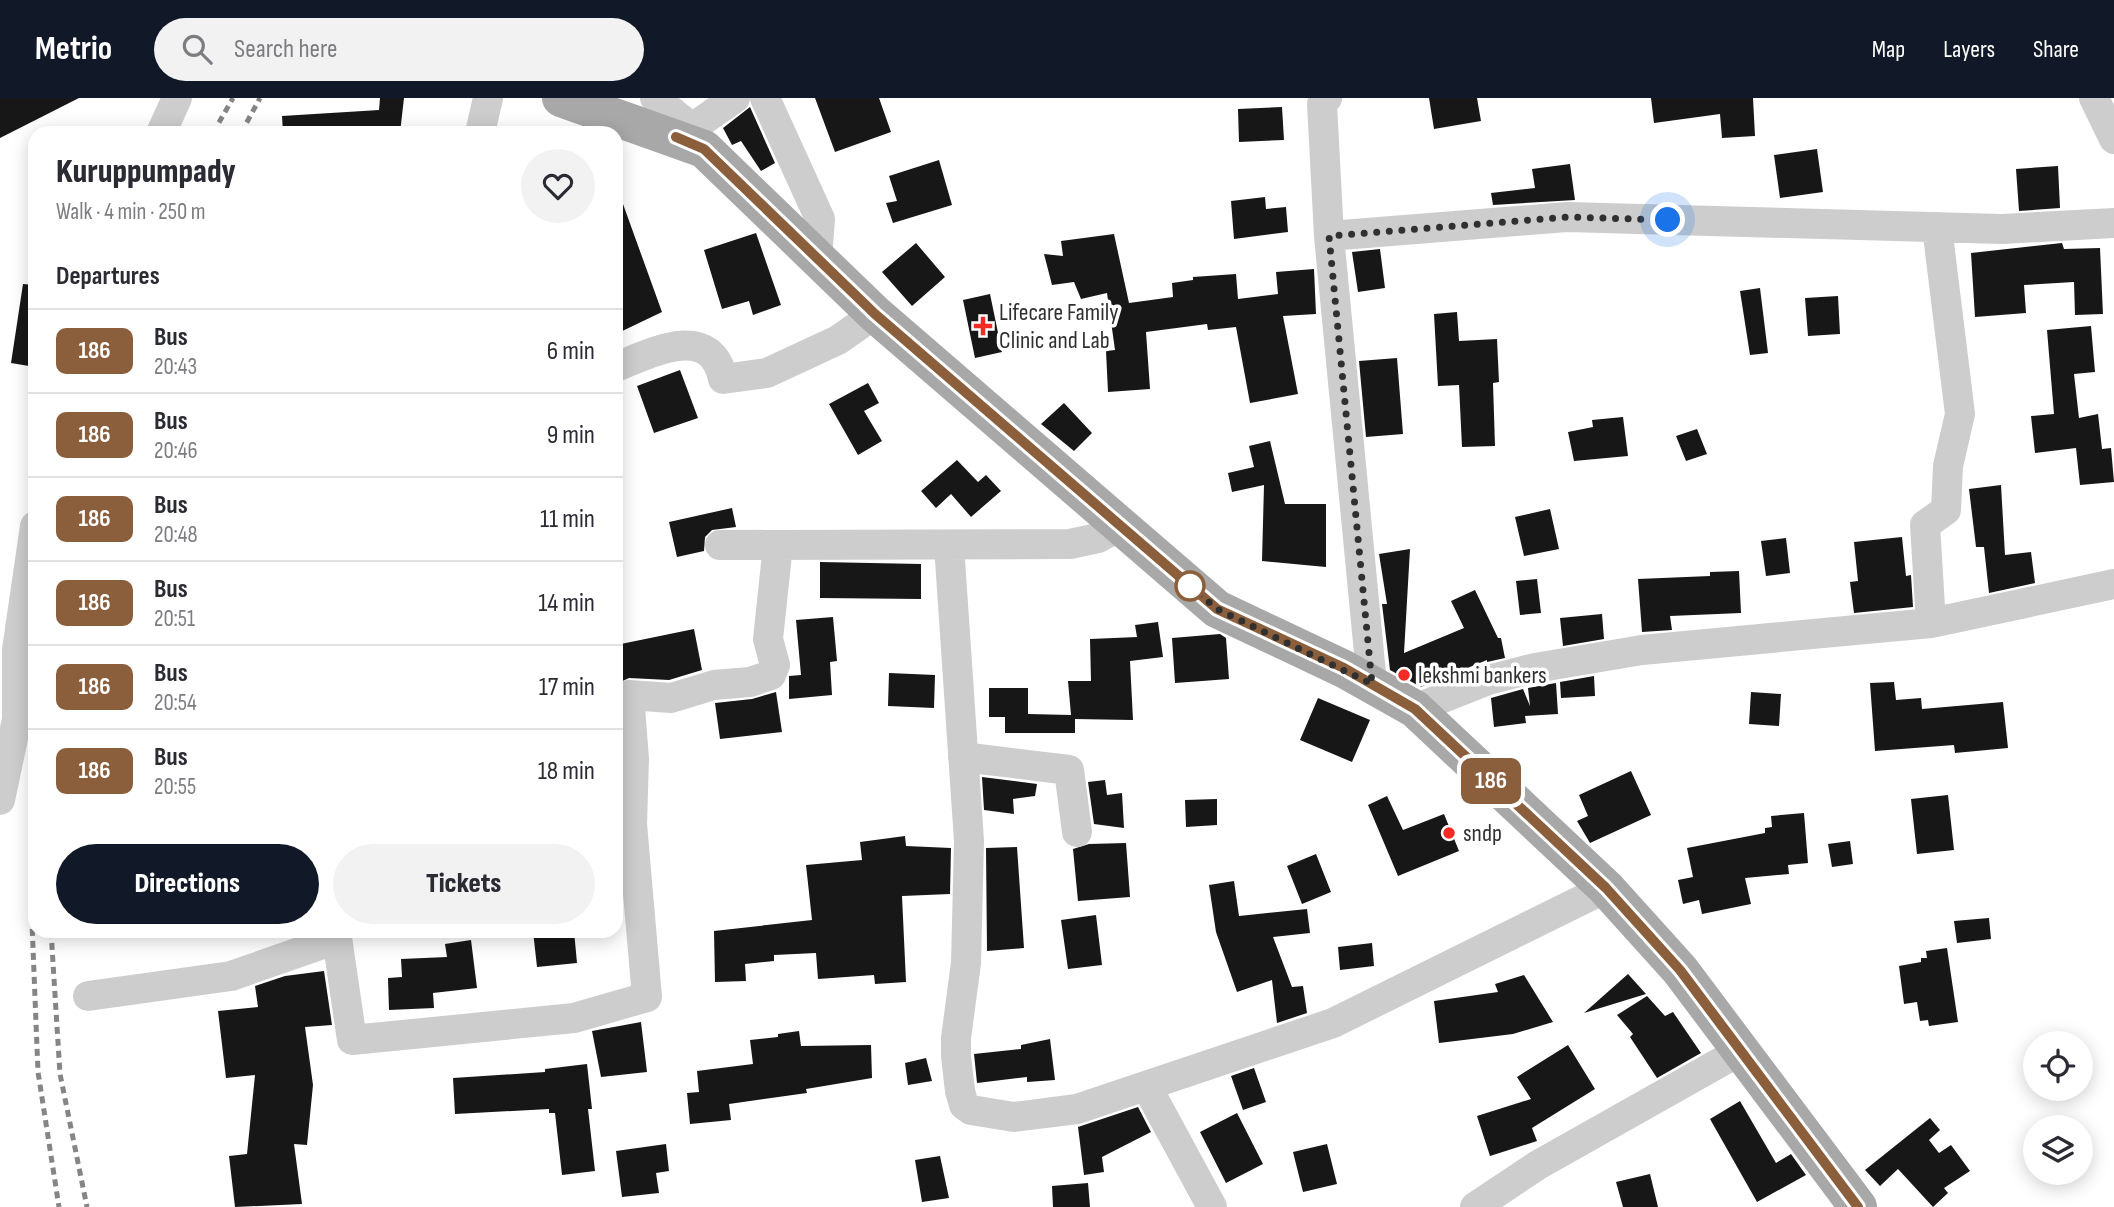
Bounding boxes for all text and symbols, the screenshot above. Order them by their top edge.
search box [154,18,644,81]
text: Metrio [35,29,112,69]
icon: search [178,30,216,68]
text: Search here [234,34,337,65]
text: Map [1872,35,1905,64]
text: Layers [1943,35,1995,64]
text: Share [2033,35,2079,64]
button: heart [521,149,595,223]
text: Kuruppumpady [56,152,236,192]
text: Walk · 4 min · 250 m [56,198,206,226]
your location [1650,202,1685,237]
text: Departures [56,261,160,292]
place label: Lifecare Family Clinic and Lab [999,298,1118,355]
marker: Lifecare Family Clinic and Lab [973,316,993,336]
text: Bus [154,322,188,353]
text: 186 [78,336,111,365]
text: 6 min [547,336,595,367]
text: 20:43 [154,353,197,381]
text: Bus [154,406,188,437]
text: 186 [78,420,111,449]
text: 9 min [547,420,595,451]
text: 20:46 [154,437,198,465]
text: Bus [154,490,188,521]
text: 186 [78,504,111,533]
text: 11 min [540,504,595,535]
text: 20:48 [154,521,198,549]
unlabelled marker [1175,571,1205,601]
text: Bus [154,574,188,605]
text: 186 [78,588,111,617]
text: 14 min [538,588,595,619]
text: 20:51 [154,605,195,633]
text: Bus [154,658,188,689]
place label: lekshmi bankers [1418,661,1547,690]
marker: lekshmi bankers [1396,667,1412,683]
text: 186 [78,672,111,701]
text: 17 min [539,672,595,703]
text: 20:54 [154,689,197,717]
text: Bus [154,742,188,773]
text: 186 [78,756,111,785]
text: 18 min [538,756,595,787]
line badge: 186 [1451,758,1531,804]
text: 186 [1475,766,1507,795]
text: 20:55 [154,773,196,801]
place label: sndp [1463,819,1502,848]
marker: sndp [1441,825,1457,841]
button: Directions [56,844,319,924]
button: Tickets [333,844,595,924]
map controls [2023,1031,2093,1185]
button: locate [2023,1031,2093,1101]
button: layers [2023,1115,2093,1185]

